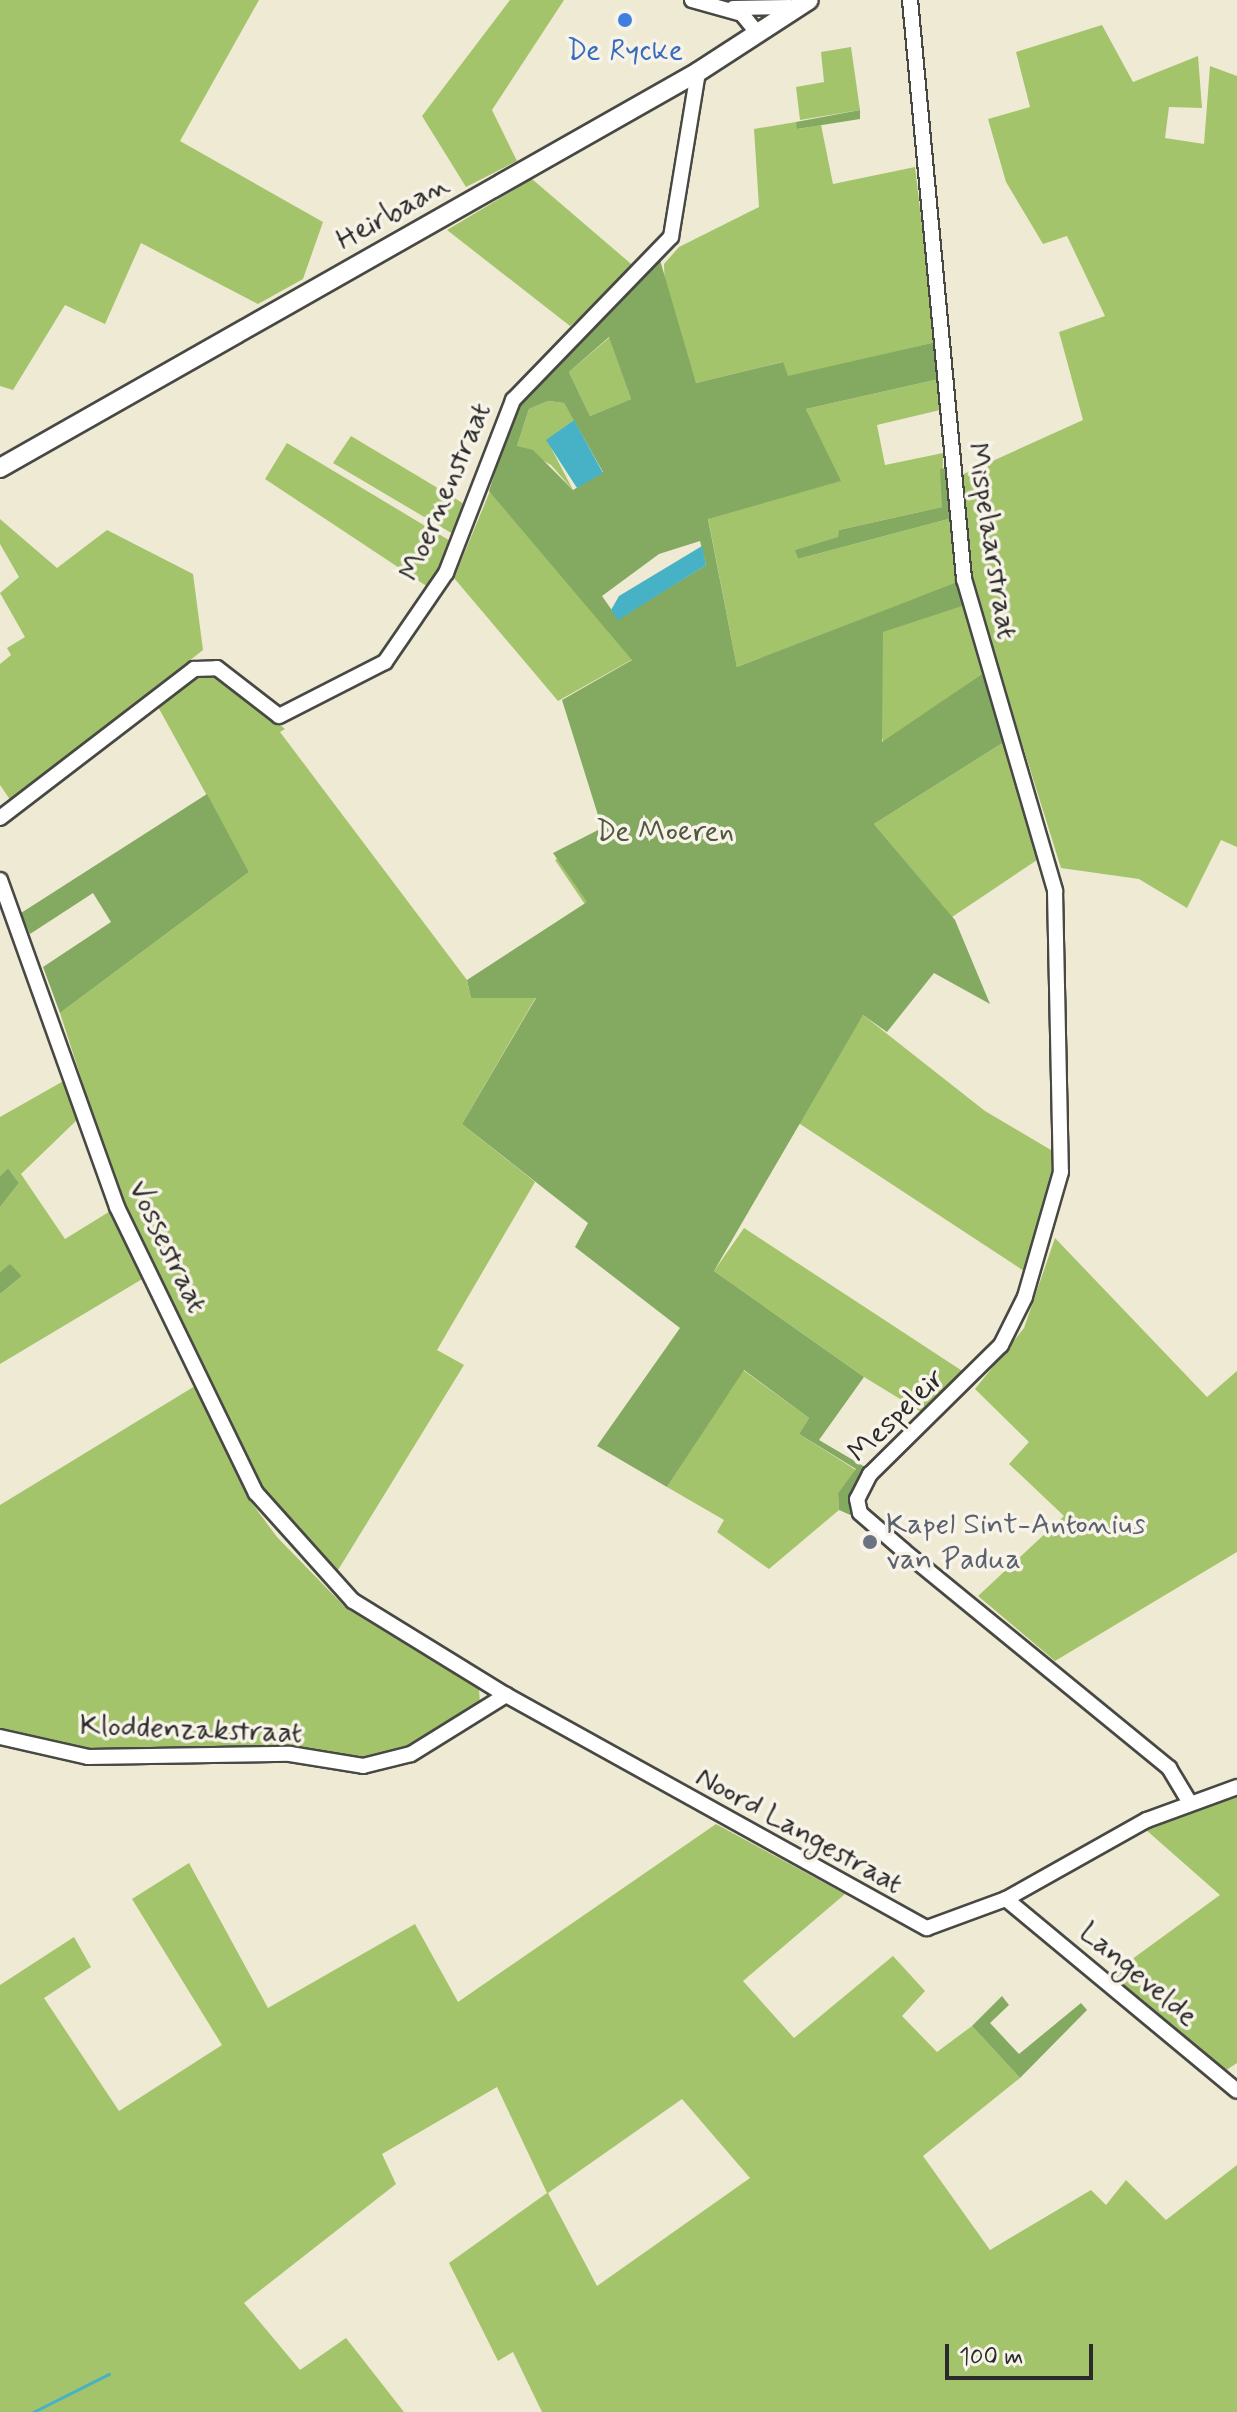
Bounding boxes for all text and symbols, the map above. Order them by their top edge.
marker: De Rycke [616,11,634,29]
place label: De Rycke [567,33,683,69]
street label: Heirbaan [330,167,456,259]
street label: Moernenstraat [392,397,500,587]
street label: Mispelaarstraat [958,440,1024,642]
park label: De Moeren [594,814,736,850]
street label: Vossestraat [119,1175,215,1319]
street label: Mespeleir [841,1361,953,1471]
place label: Kapel Sint-Antonius van Padua [886,1507,1145,1578]
marker: Kapel Sint-Antonius van Padua [861,1533,879,1551]
street label: Kloddenzakstraat [79,1708,303,1752]
street label: Noord Langestraat [689,1759,909,1903]
street label: Langevelde [1071,1915,1205,2035]
scale bar [949,2328,1097,2378]
text: 100 m [959,2342,1023,2373]

